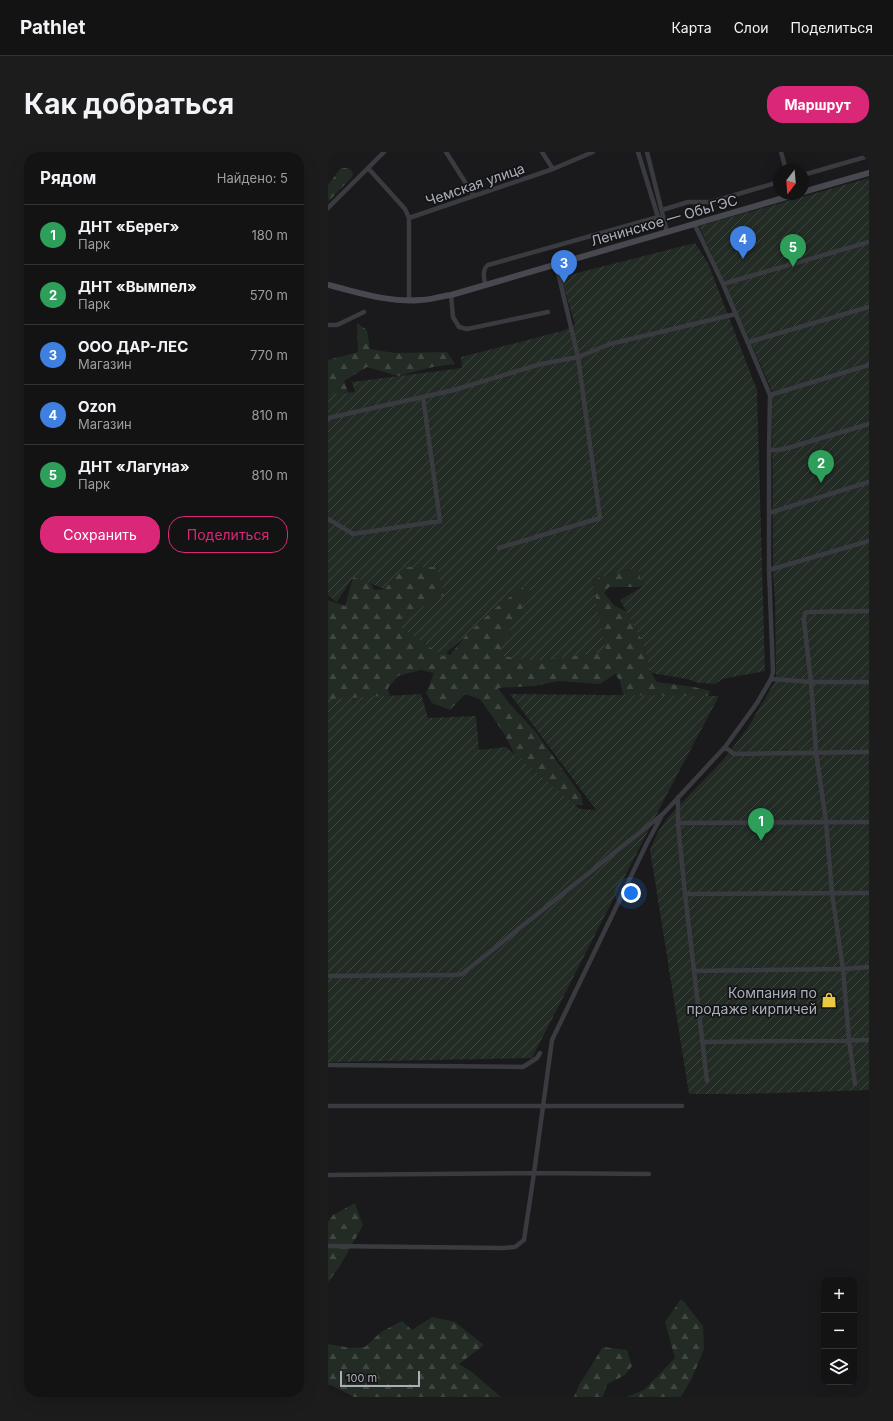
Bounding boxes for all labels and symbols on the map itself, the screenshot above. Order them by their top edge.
street label: Чемская улица [423,159,527,209]
north arrow [773,164,809,200]
street label: Ленинское — ОбьГЭС [589,191,739,249]
pin: 4 [730,226,756,259]
pin: 5 [780,234,806,267]
pin: 3 [551,250,577,283]
pin: 2 [808,450,834,483]
pin: 1 [748,808,774,841]
your location [621,883,641,903]
place label: Компания по продаже кирпичей [687,984,817,1017]
shop icon: Компания по продаже кирпичей [820,991,838,1009]
scale bar [340,1369,420,1388]

